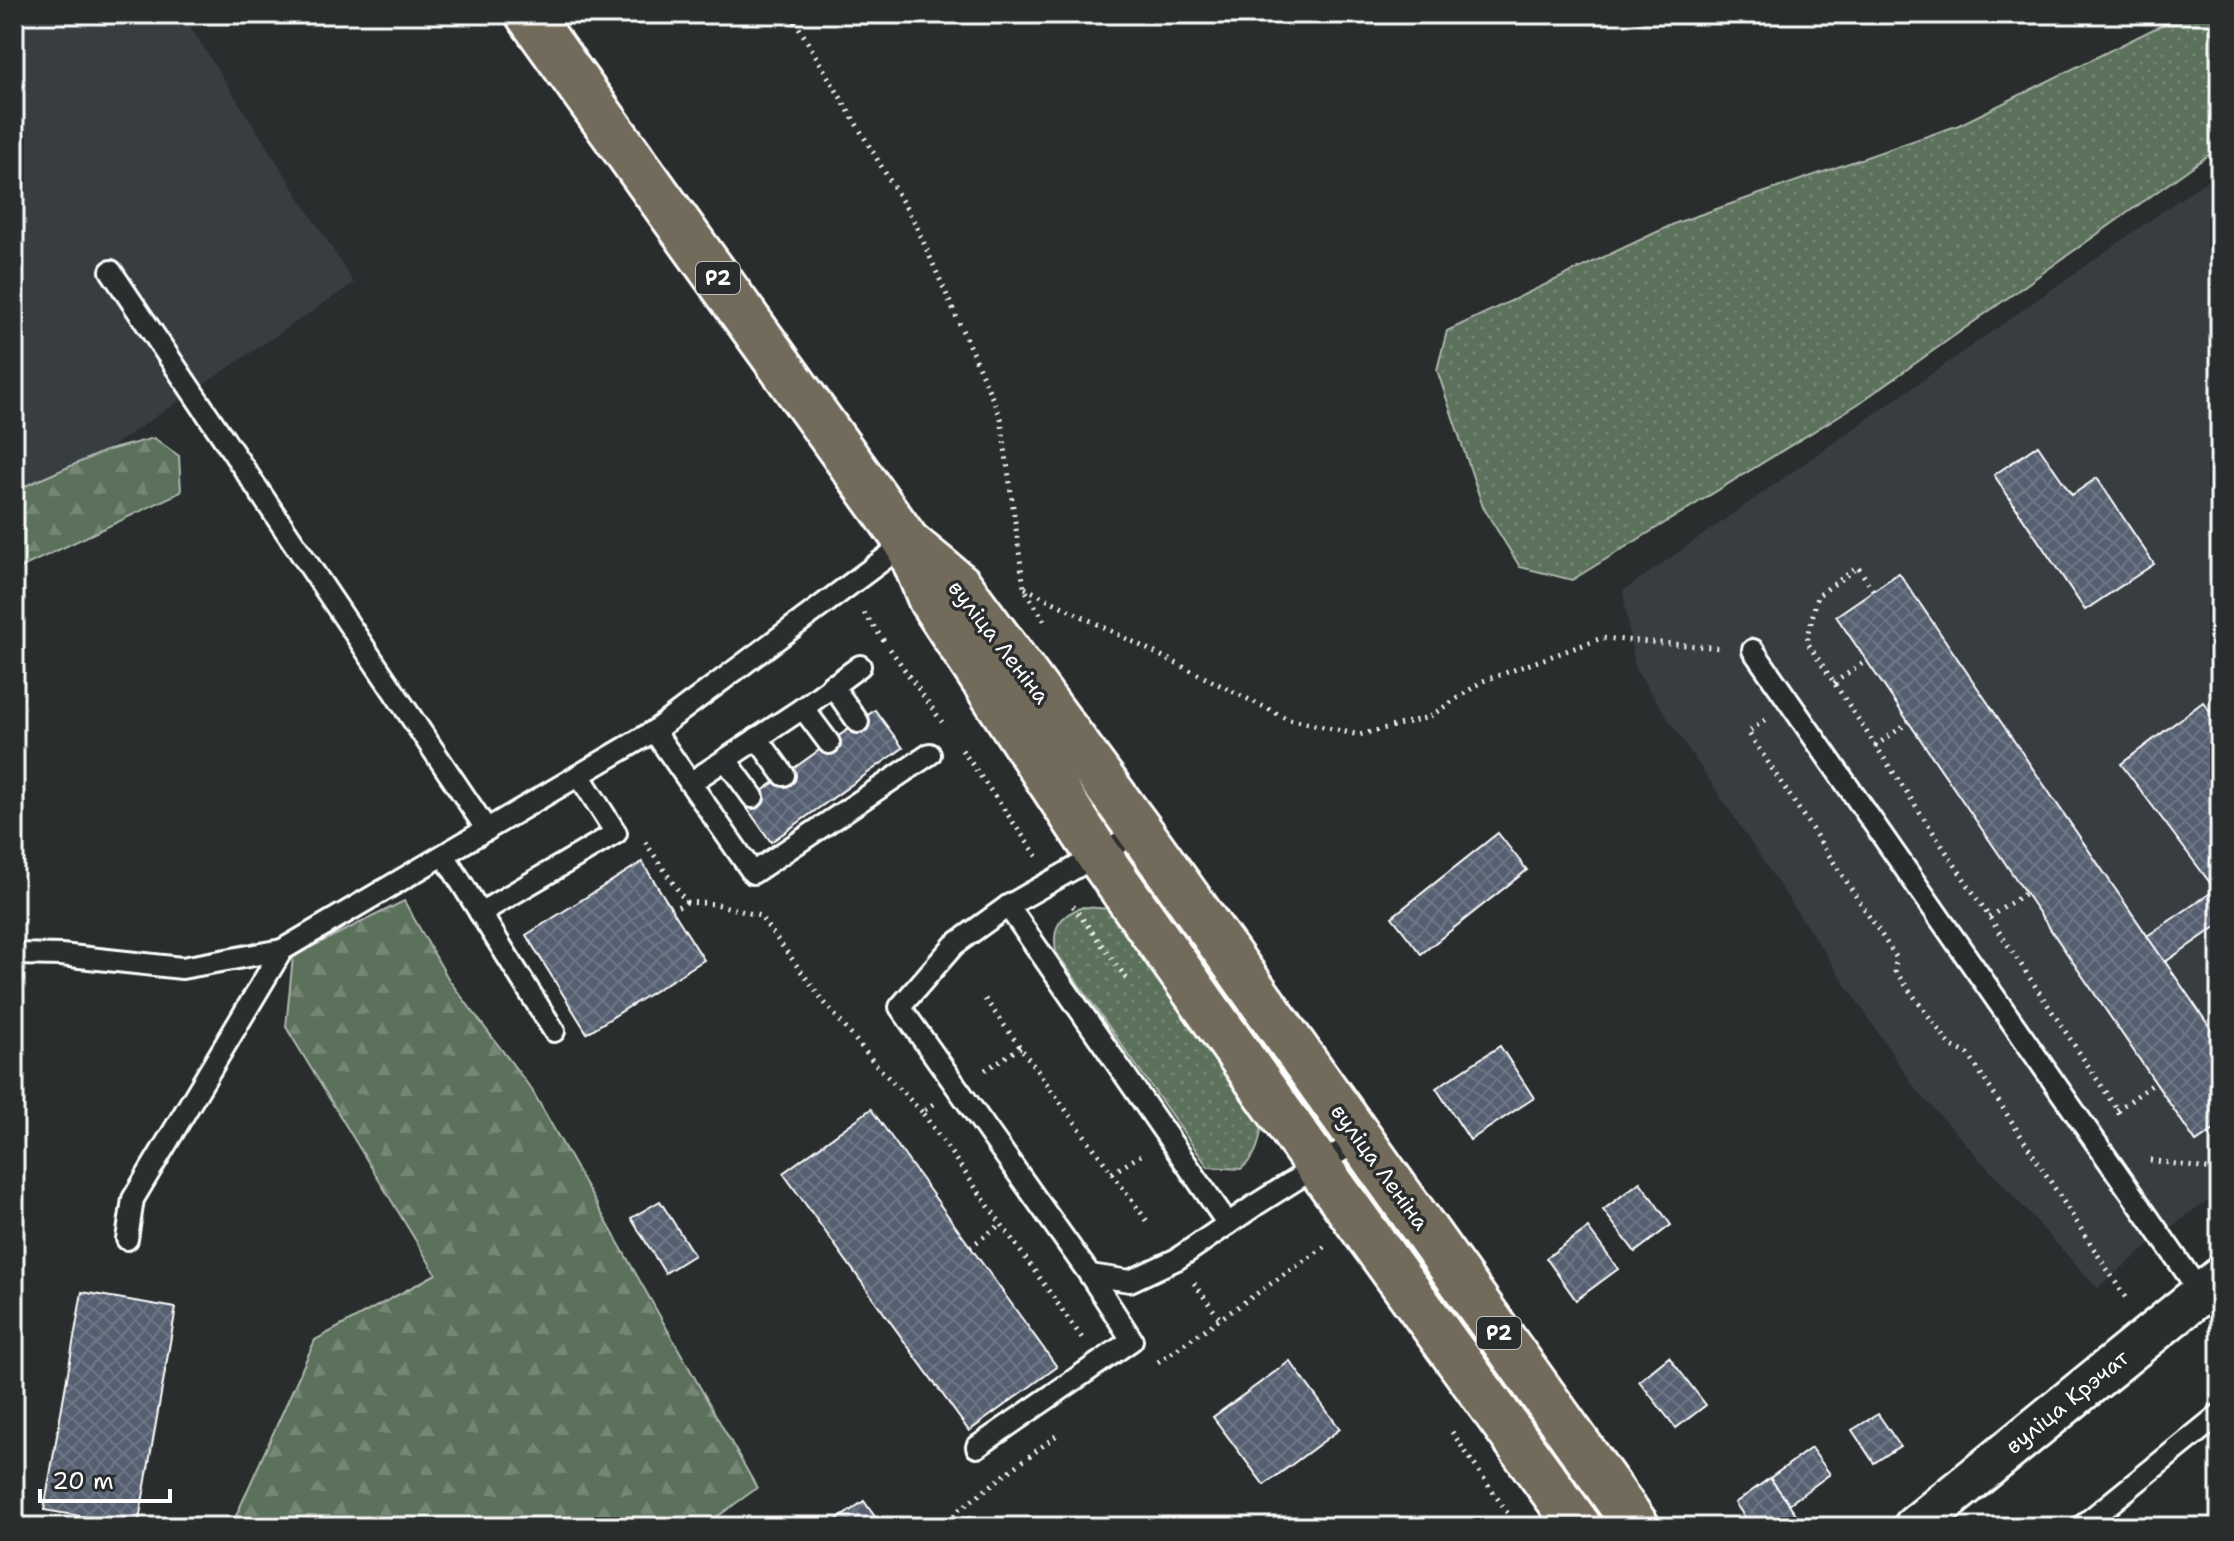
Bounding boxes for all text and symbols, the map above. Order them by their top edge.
road number: Р2 [696,262,740,294]
street label: вуліца Леніна [942,574,1057,710]
street label: вуліца Леніна [1324,1098,1436,1236]
road number: Р2 [1477,1317,1521,1349]
street label: вуліца Крэчат [1999,1343,2135,1461]
scale bar [40,1453,170,1503]
text: 20 m [52,1465,114,1497]

